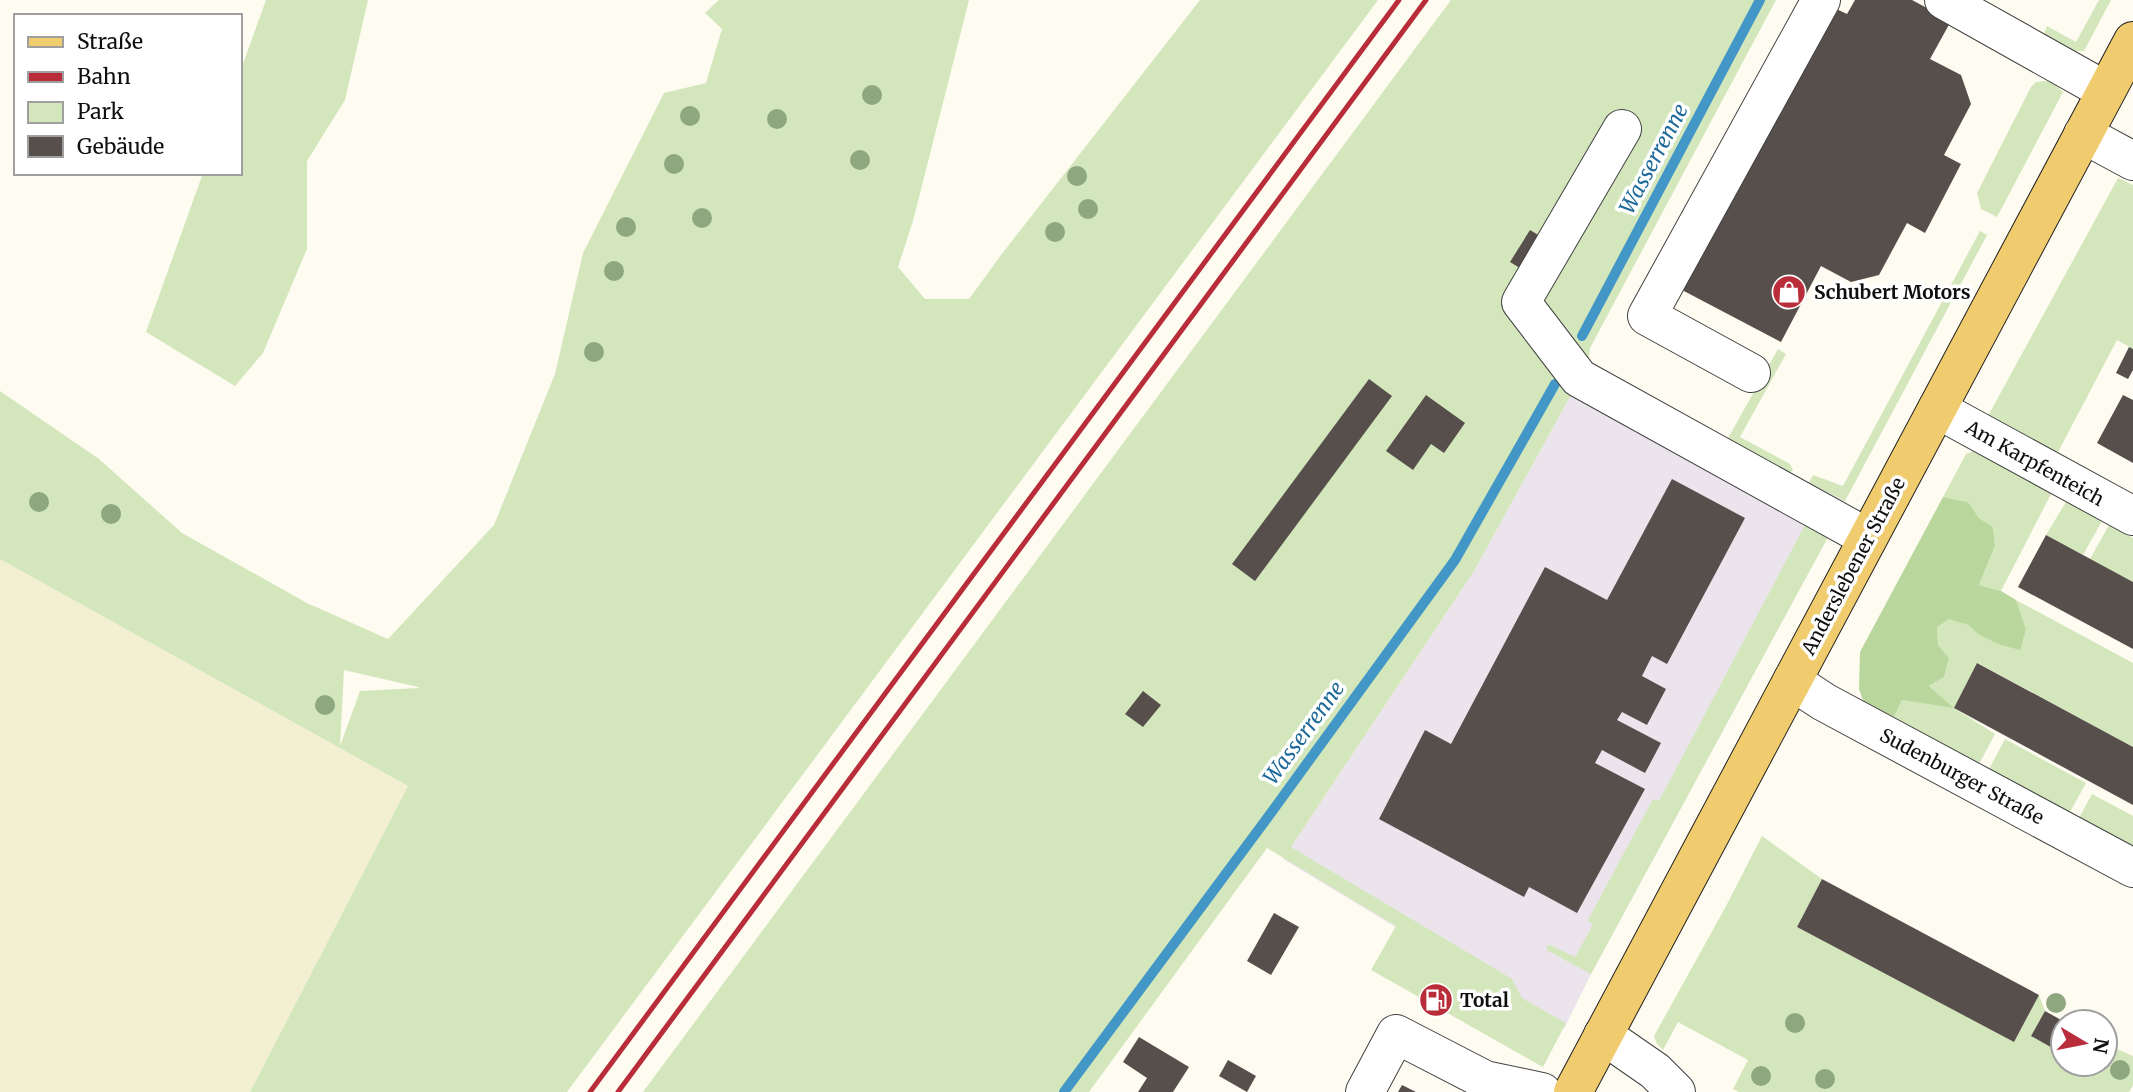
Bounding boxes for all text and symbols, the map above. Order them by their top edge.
legend [14,14,242,175]
text: Straße [77,28,143,55]
text: Bahn [77,63,131,90]
text: Park [77,98,124,125]
water label: Wasserrenne [1613,99,1694,219]
text: Gebäude [77,133,164,160]
shop icon: Schubert Motors [1770,273,1808,311]
place label: Schubert Motors [1814,280,1971,304]
street label: Am Karpfenteich [1961,414,2109,511]
street label: Anderslebener Straße [1796,473,1910,660]
water label: Wasserrenne [1257,676,1350,790]
street label: Sudenburger Straße [1876,723,2048,829]
fuel station icon: Total [1417,981,1455,1019]
place label: Total [1460,988,1509,1012]
north arrow [2049,1008,2119,1078]
text: N [2088,1036,2114,1055]

